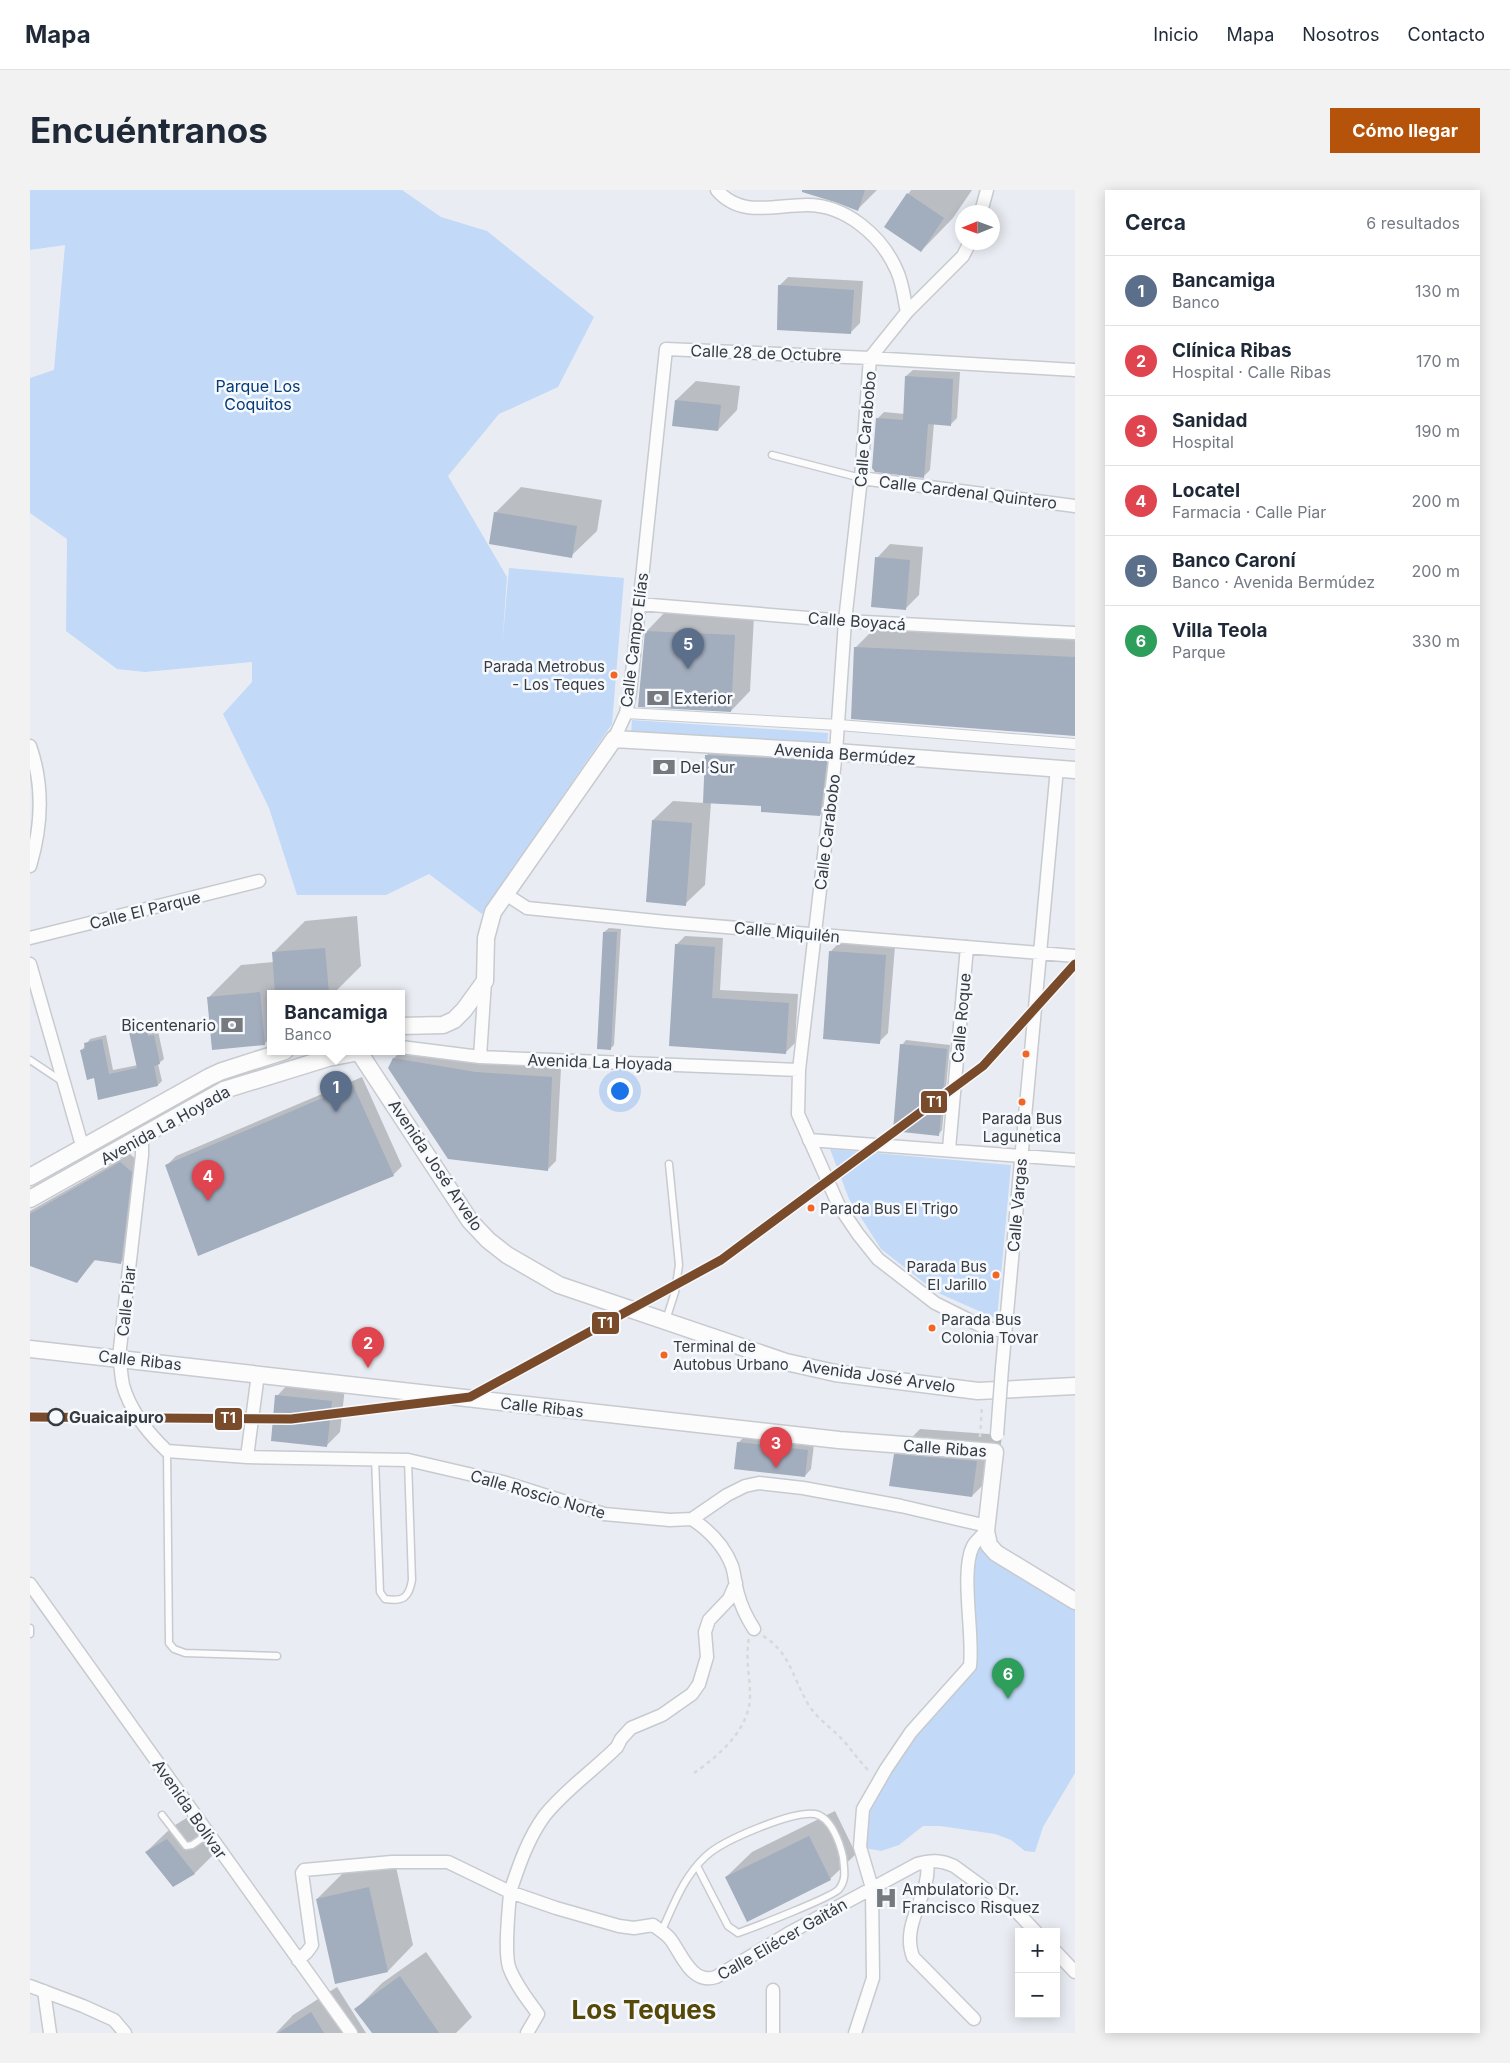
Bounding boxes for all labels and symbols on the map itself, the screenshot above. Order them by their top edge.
north arrow [955,205,1000,250]
street label: Calle 28 de Octubre [690,340,842,366]
street label: Calle Carabobo [850,370,880,488]
park label: Parque Los Coquitos [215,376,301,414]
street label: Calle Cardenal Quintero [878,471,1058,513]
street label: Calle Campo Elías [616,571,652,709]
street label: Calle Boyacá [807,608,907,634]
pin: 5 [672,628,704,669]
place label: Parada Metrobus - Los Teques [484,657,605,694]
marker: Parada Metrobus - Los Teques [609,670,619,680]
bank icon: Exterior [645,685,671,711]
place label: Exterior [674,688,733,708]
street label: Avenida Bermúdez [774,739,916,769]
bank icon: Del Sur [651,754,677,780]
place label: Del Sur [680,757,735,777]
street label: Calle Carabobo [810,773,844,891]
street label: Calle El Parque [87,887,203,933]
street label: Calle Miquilén [733,917,841,947]
street label: Calle Roque [947,972,975,1064]
bank icon: Bicentenario [219,1012,245,1038]
place label: Bicentenario [121,1015,216,1035]
street label: Avenida La Hoyada [527,1049,673,1075]
unlabelled marker [1021,1049,1031,1059]
pin: 1 [320,1071,352,1112]
your location [607,1078,633,1104]
street label: Avenida La Hoyada [97,1081,233,1169]
line badge: T1 [920,1090,948,1114]
text: T1 [926,1093,942,1110]
street label: Avenida José Arvelo [385,1095,487,1235]
marker: Parada Bus Lagunetica [1017,1097,1027,1107]
place label: Parada Bus Lagunetica [982,1109,1062,1146]
street label: Calle Vargas [1003,1157,1031,1253]
pin: 4 [192,1160,224,1201]
place label: Parada Bus El Trigo [820,1199,958,1218]
marker: Parada Bus El Trigo [806,1203,816,1213]
place label: Parada Bus El Jarillo [906,1257,987,1294]
street label: Calle Piar [112,1264,140,1338]
marker: Parada Bus El Jarillo [991,1270,1001,1280]
place label: Parada Bus Colonia Tovar [941,1310,1039,1347]
line badge: T1 [591,1311,620,1335]
text: T1 [597,1314,613,1331]
marker: Parada Bus Colonia Tovar [927,1323,937,1333]
pin: 2 [352,1327,384,1368]
place label: Terminal de Autobus Urbano [673,1337,789,1374]
street label: Calle Ribas [97,1346,183,1374]
marker: Terminal de Autobus Urbano [659,1350,669,1360]
street label: Avenida José Arvelo [801,1355,957,1397]
street label: Calle Ribas [499,1393,585,1421]
place label: Guaicaipuro [69,1407,164,1427]
line badge: T1 [214,1407,243,1431]
marker: Guaicaipuro [47,1408,65,1426]
text: T1 [220,1409,236,1426]
pin: 3 [760,1427,792,1468]
street label: Calle Ribas [902,1435,988,1461]
street label: Calle Roscio Norte [468,1465,608,1523]
pin: 6 [992,1658,1024,1699]
street label: Avenida Bolívar [148,1756,232,1862]
place label: Ambulatorio Dr. Francisco Risquez [902,1879,1040,1917]
hospital icon: Ambulatorio Dr. Francisco Risquez [873,1885,899,1911]
street label: Calle Eliécer Gaitán [714,1894,850,1984]
district label: Los Teques [572,1994,716,2025]

